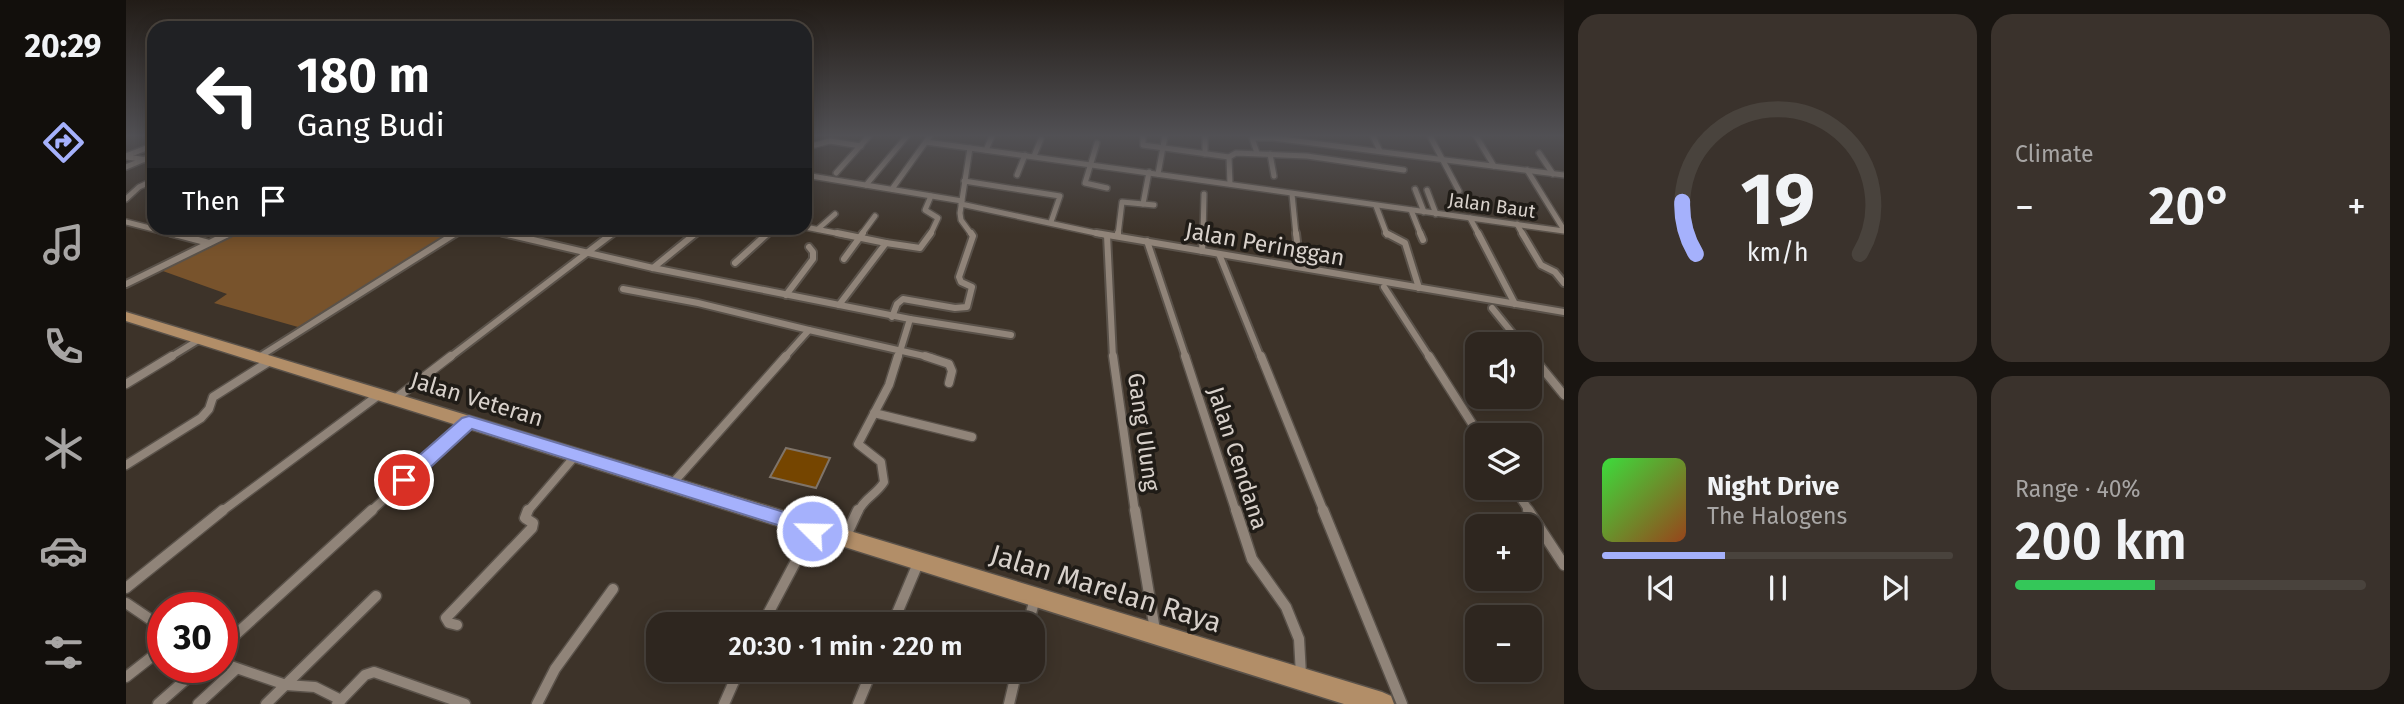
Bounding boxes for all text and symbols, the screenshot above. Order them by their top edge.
text: 20:29 [24,27,102,65]
text: 180 m [297,46,430,105]
icon: left [182,49,273,140]
text: Gang Budi [297,106,445,144]
icon: directions [39,118,88,167]
text: Climate [2015,140,2094,168]
text: 19 [1740,156,1815,243]
text: 20° [2149,175,2232,238]
icon: arrive [254,182,292,220]
text: − [2015,184,2034,230]
text: + [2347,184,2366,230]
text: Then [182,186,240,217]
street label: Jalan Baut [1447,188,1537,223]
street label: Jalan Peringgan [1183,216,1347,272]
icon: music [39,220,88,269]
text: km/h [1747,238,1808,268]
icon: phone [39,322,88,371]
map controls [1465,332,1542,682]
button: sound [1465,332,1542,409]
street label: Jalan Veteran [407,366,547,432]
street label: Gang Ulung [1122,371,1166,493]
street label: Jalan Cendana [1202,383,1274,533]
button: layers [1465,423,1542,500]
icon: climate [39,424,88,473]
pin [374,450,434,510]
icon: arrive [385,461,423,499]
text: Night Drive [1707,471,1839,502]
text: Range · 40% [2015,475,2141,503]
position arrow [775,494,849,568]
text: The Halogens [1707,502,1847,530]
text: 200 km [2015,510,2187,573]
button: + [1465,514,1542,591]
icon: car [39,526,88,575]
street label: Jalan Marelan Raya [986,538,1225,639]
icon: previous [1642,569,1680,607]
icon: pause [1759,569,1797,607]
icon: next [1876,569,1914,607]
speed limit sign: 30 [147,592,238,683]
button: − [1465,605,1542,682]
icon: filters [39,628,88,677]
text: 20:30 · 1 min · 220 m [729,631,962,662]

